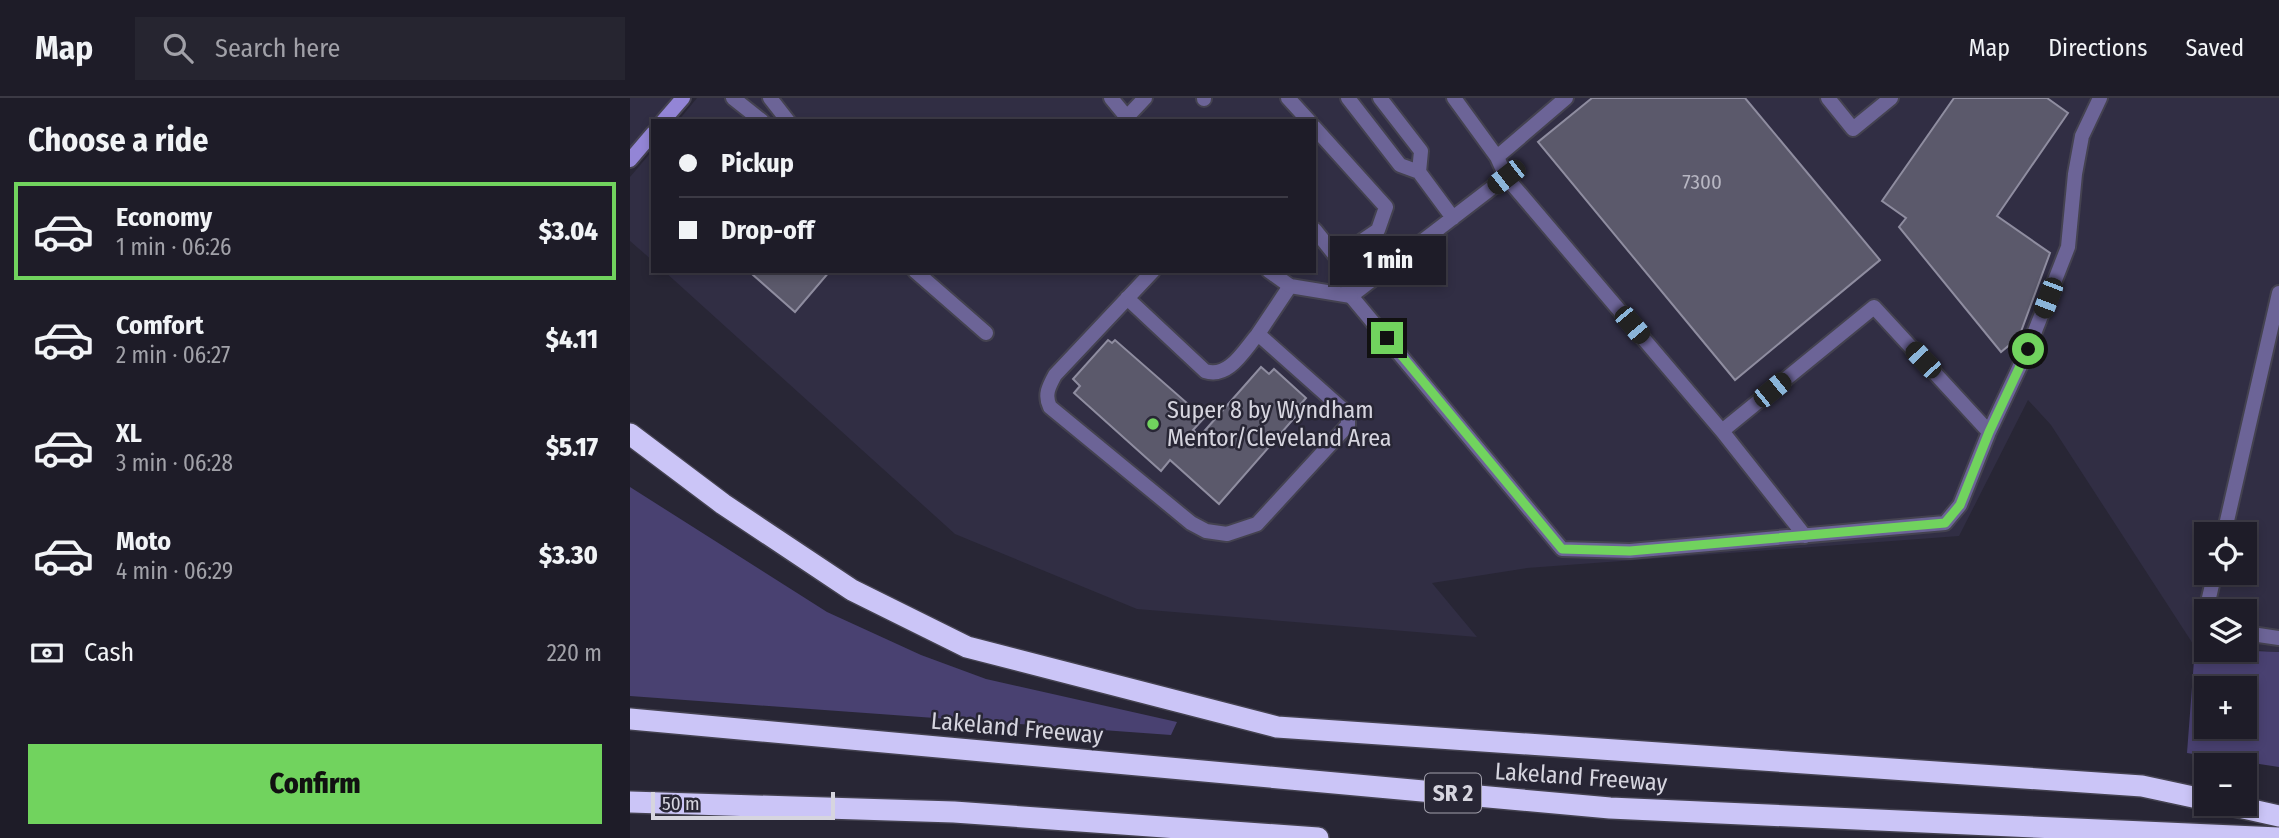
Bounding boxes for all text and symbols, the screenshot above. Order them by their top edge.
search box [135,17,625,80]
text: Map [35,28,93,68]
icon: search [159,29,197,67]
text: Search here [215,33,340,64]
text: Map [1969,34,2010,62]
text: Directions [2048,34,2147,62]
text: Saved [2185,34,2244,62]
text: Choose a ride [28,121,209,159]
text: Pickup [721,148,794,179]
car [1483,156,1530,198]
house number: 7300 [1682,169,1722,195]
icon: car [32,200,95,263]
text: Economy [116,202,212,233]
text: Drop-off [721,215,814,246]
text: $3.04 [539,216,598,247]
text: 1 min · 06:26 [116,233,231,261]
callout: 1 min [1329,236,1445,286]
text: 1 min [1363,246,1413,274]
car [2031,275,2066,321]
car [1611,302,1654,348]
icon: car [32,308,95,371]
text: Comfort [116,310,204,341]
route end [1371,322,1403,354]
text: $4.11 [546,324,598,355]
route start [2012,333,2044,365]
car [1901,337,1946,383]
text: 2 min · 06:27 [116,341,230,369]
car [1750,369,1795,411]
place label: Super 8 by Wyndham Mentor/Cleveland Area [1167,396,1392,452]
icon: car [32,416,95,479]
marker: Super 8 by Wyndham Mentor/Cleveland Area [1145,416,1161,432]
text: XL [116,418,142,449]
text: $5.17 [546,432,598,463]
text: 3 min · 06:28 [116,449,233,477]
map controls [2194,522,2257,816]
button: locate [2194,522,2257,585]
icon: car [32,524,95,587]
text: Moto [116,526,171,557]
text: $3.30 [539,540,598,571]
text: 4 min · 06:29 [116,557,233,585]
button: layers [2194,599,2257,662]
icon: cash [28,634,66,672]
text: Cash [84,637,134,668]
text: 220 m [547,639,602,667]
button: + [2194,676,2257,739]
street label: Lakeland Freeway [930,707,1105,750]
button: Confirm [28,744,602,824]
button: − [2194,753,2257,816]
street label: Lakeland Freeway [1494,757,1668,797]
road number: SR 2 [1425,774,1481,813]
scale bar [651,789,835,821]
text: 50 m [662,792,700,815]

